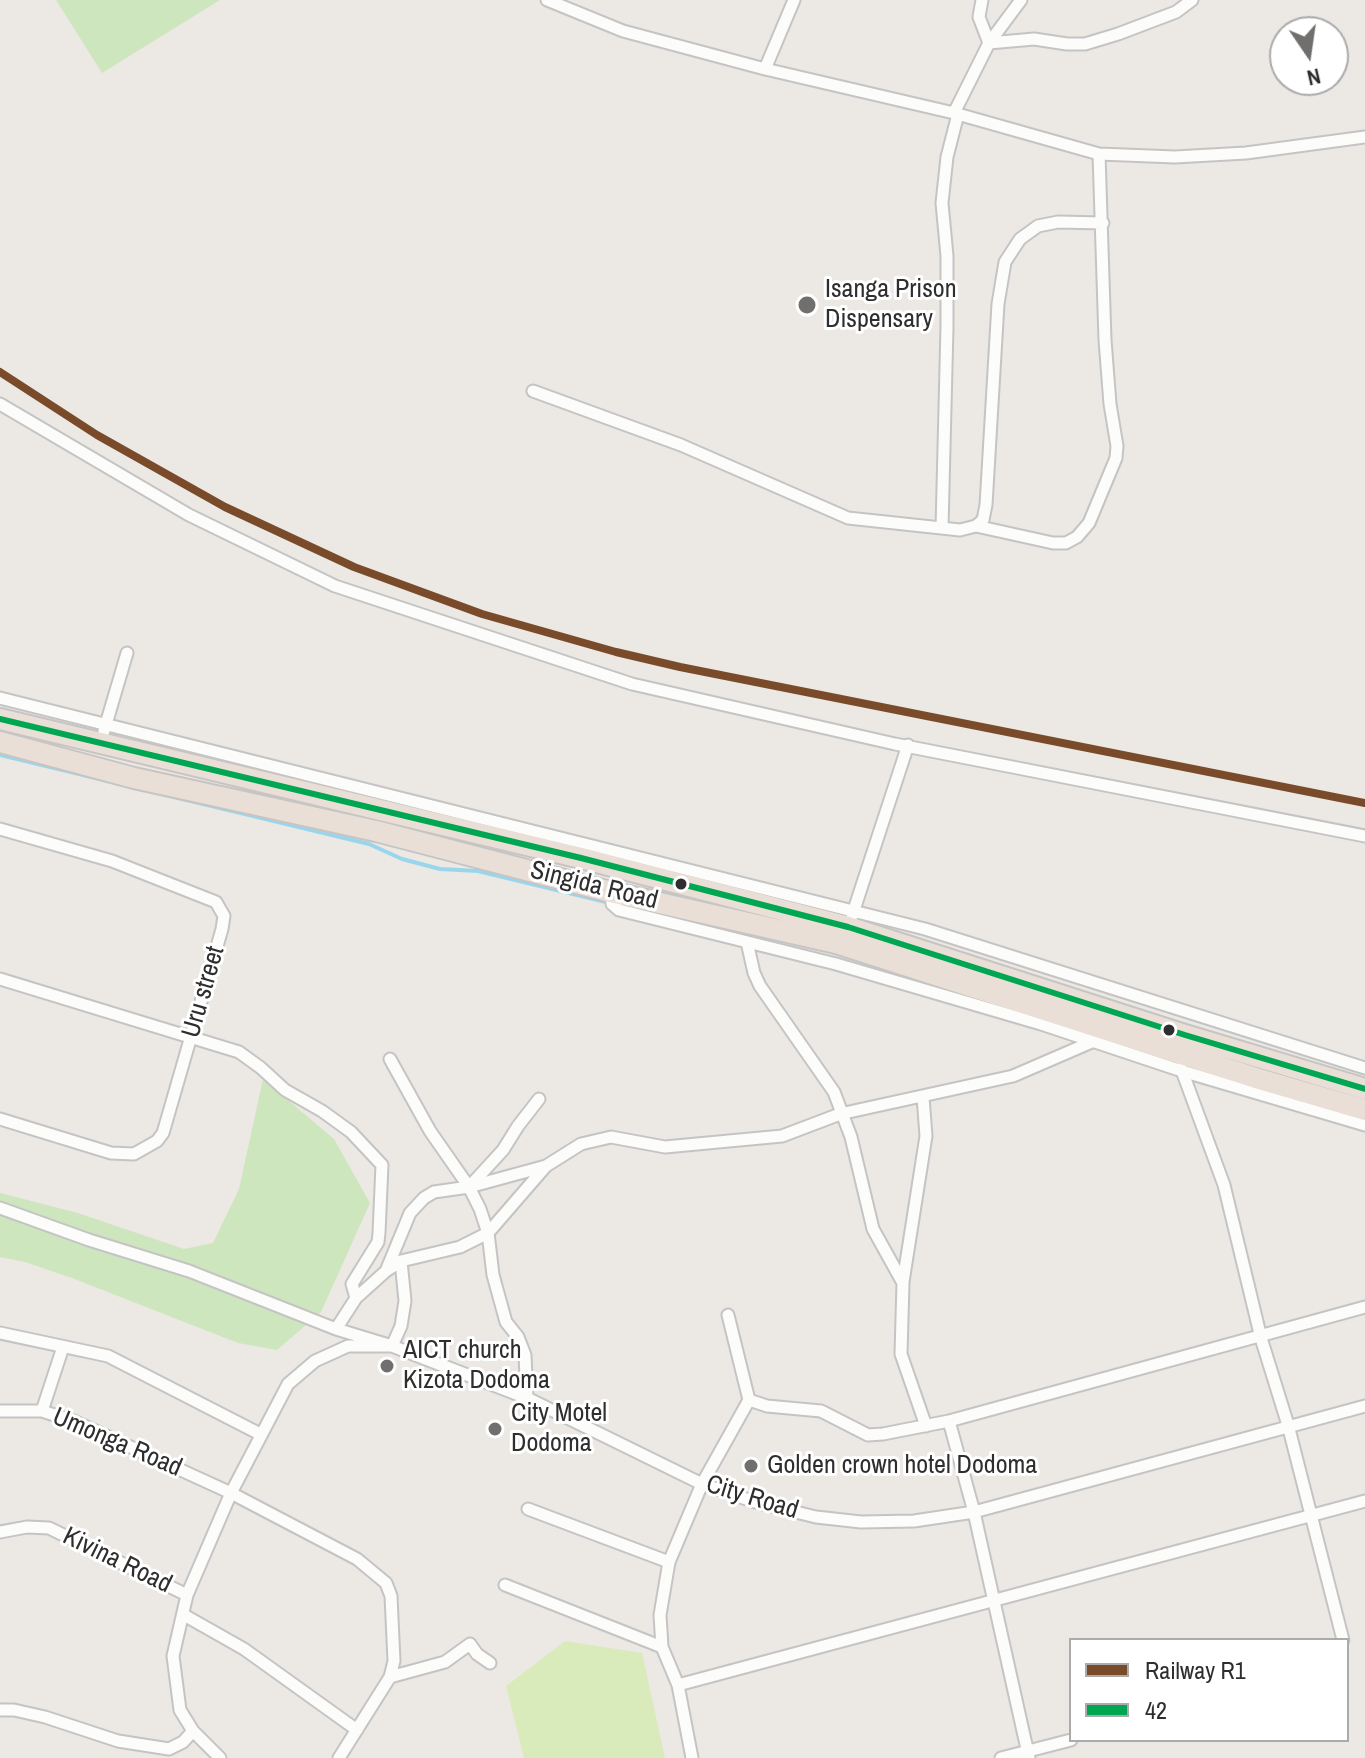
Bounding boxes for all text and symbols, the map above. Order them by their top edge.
north arrow [1269,16,1349,96]
text: N [1304,61,1324,94]
place label: Isanga Prison Dispensary [825,274,957,336]
marker: Isanga Prison Dispensary [796,294,818,316]
street label: Singida Road [527,855,661,917]
unlabelled marker [673,876,689,892]
street label: Uru street [176,943,232,1041]
unlabelled marker [1161,1022,1177,1038]
place label: AICT church Kizota Dodoma [403,1335,550,1396]
marker: AICT church Kizota Dodoma [378,1357,396,1375]
place label: City Motel Dodoma [511,1398,607,1460]
street label: Umonga Road [48,1402,186,1484]
marker: City Motel Dodoma [486,1420,504,1438]
place label: Golden crown hotel Dodoma [767,1450,1037,1482]
marker: Golden crown hotel Dodoma [742,1457,760,1475]
street label: City Road [702,1469,802,1527]
street label: Kivina Road [57,1521,177,1601]
legend [1069,1638,1349,1742]
text: Railway R1 [1145,1654,1246,1686]
text: 42 [1145,1694,1167,1726]

